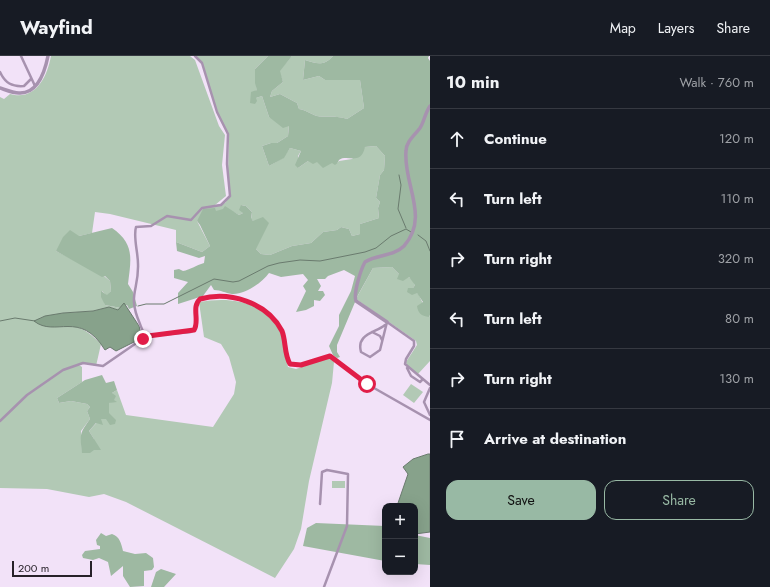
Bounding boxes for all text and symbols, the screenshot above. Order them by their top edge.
text: Wayfind [20,14,93,41]
text: Map [610,18,636,38]
text: Layers [658,18,694,38]
text: Share [716,18,750,38]
text: 10 min [446,70,499,94]
text: Walk · 760 m [680,73,754,92]
icon: ahead [446,128,468,150]
text: Continue [484,128,547,150]
text: 120 m [719,129,754,148]
icon: left [446,188,468,210]
text: Turn left [484,188,542,210]
text: 110 m [720,189,754,208]
icon: right [446,248,468,270]
text: Turn right [484,248,552,270]
text: 320 m [718,249,754,268]
icon: left [446,308,468,330]
text: Turn left [484,308,542,330]
text: 80 m [725,309,754,328]
route end [134,330,152,348]
icon: right [446,368,468,390]
text: Turn right [484,368,552,390]
text: 130 m [719,369,754,388]
route start [358,375,376,393]
icon: arrive [446,428,468,450]
text: Arrive at destination [484,428,626,450]
button: Save [446,480,596,520]
button: Share [604,480,754,520]
map controls [382,503,418,575]
button: + [382,503,418,539]
button: − [382,539,418,575]
scale bar [12,559,92,578]
text: 200 m [18,560,49,576]

